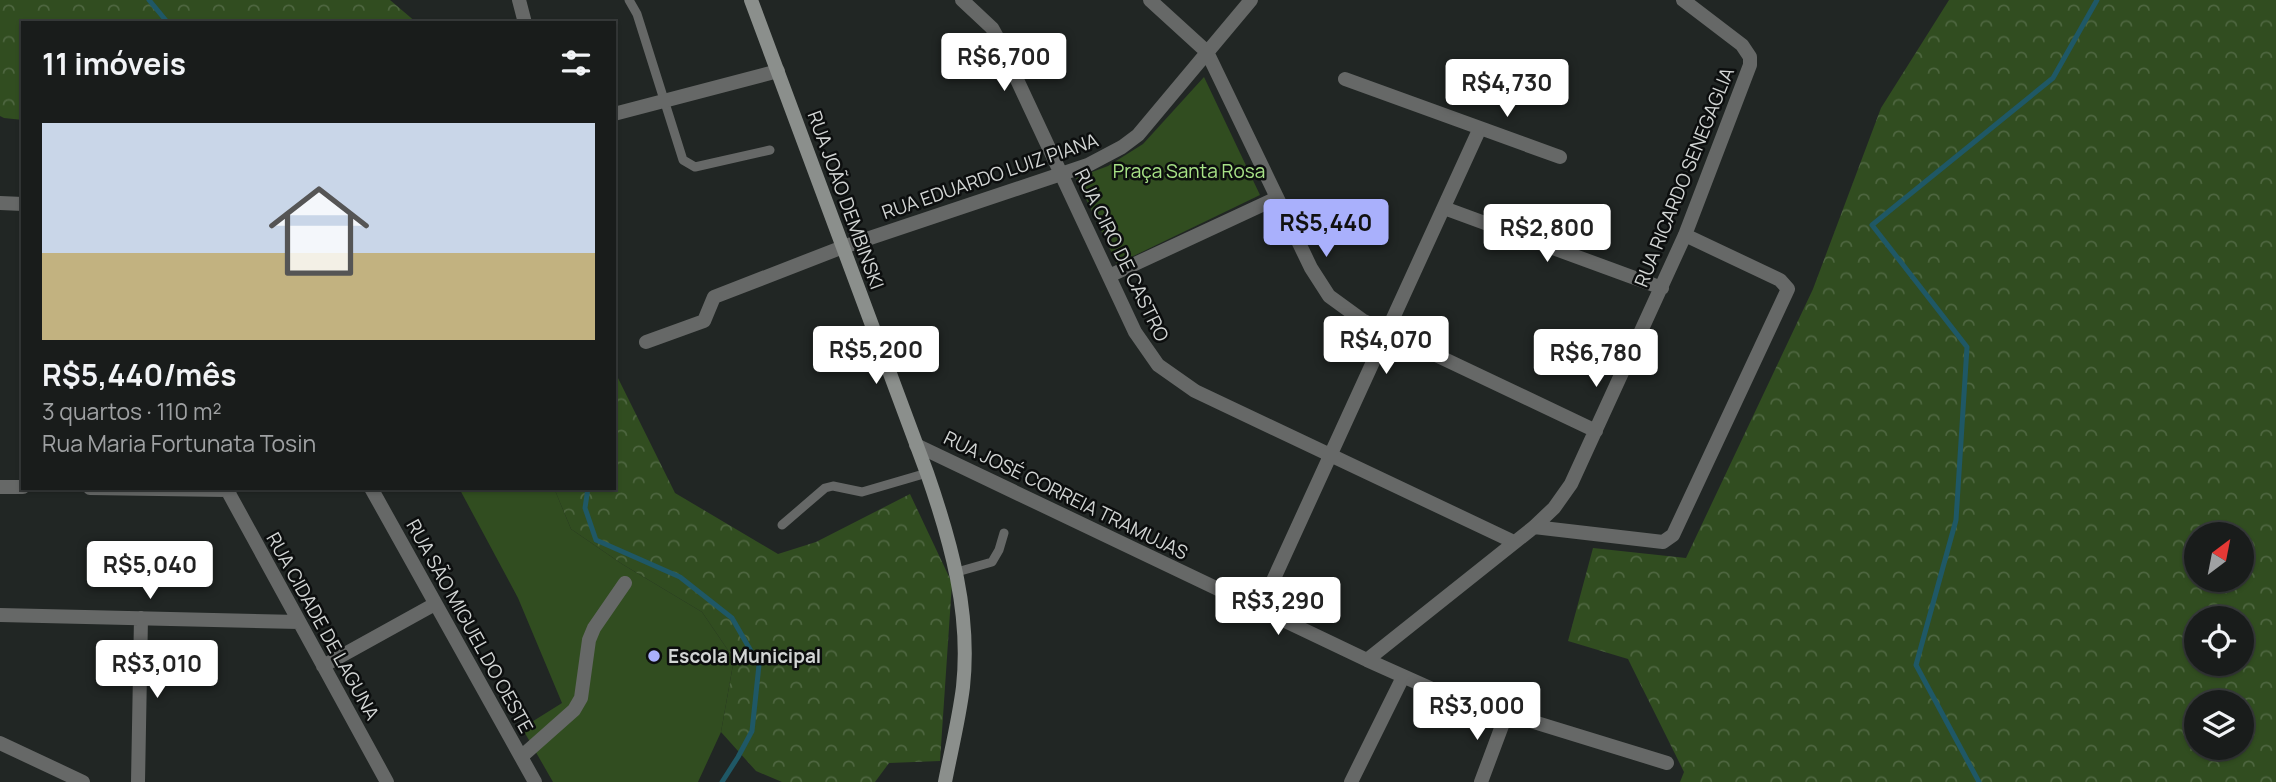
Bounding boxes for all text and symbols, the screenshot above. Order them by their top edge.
pin: R$6,700 [939,34,1069,93]
text: R$6,700 [957,40,1051,72]
text: 11 imóveis [42,43,186,84]
icon: filters [557,44,595,82]
pin: R$4,730 [1442,60,1572,119]
street label: RUA RICARDO SENEGAGLIA [1628,63,1740,291]
text: R$4,730 [1462,66,1552,98]
street label: RUA JOÃO DEMBINSKI [802,107,890,293]
street label: RUA EDUARDO LUIZ PIANA [878,127,1102,225]
park label: Praça Santa Rosa [1113,158,1265,184]
street label: RUA CIRO DE CASTRO [1069,164,1175,346]
icon: home [256,168,382,294]
pin: R$5,440 [1261,200,1391,259]
pin: R$2,800 [1482,204,1612,264]
text: R$5,440 [1280,206,1372,238]
text: R$2,800 [1500,211,1594,243]
pin: R$4,070 [1321,316,1451,376]
text: R$4,070 [1340,323,1432,355]
pin: R$5,200 [811,326,941,386]
pin: R$6,780 [1531,330,1661,389]
text: R$5,200 [829,333,923,365]
text: R$6,780 [1550,336,1642,368]
text: R$5,440/mês [42,354,237,395]
text: 3 quartos · 110 m² [42,395,222,427]
street label: RUA JOSÉ CORREIA TRAMUJAS [940,424,1193,566]
text: Rua Maria Fortunata Tosin [42,427,316,459]
street label: RUA SÃO MIGUEL DO OESTE [400,515,540,737]
north arrow [2184,522,2254,592]
map controls [2184,522,2254,760]
street label: RUA CIDADE DE LAGUNA [260,527,386,725]
pin: R$5,040 [85,542,215,601]
text: R$5,040 [103,548,197,580]
pin: R$3,290 [1213,578,1343,637]
text: R$3,290 [1231,584,1325,616]
button: locate [2184,606,2254,676]
pin: R$3,010 [92,640,222,700]
place label: Escola Municipal [668,643,821,669]
text: R$3,010 [112,647,202,679]
marker: Escola Municipal [646,648,662,664]
pin: R$3,000 [1412,682,1542,742]
text: R$3,000 [1429,689,1525,721]
button: layers [2184,690,2254,760]

